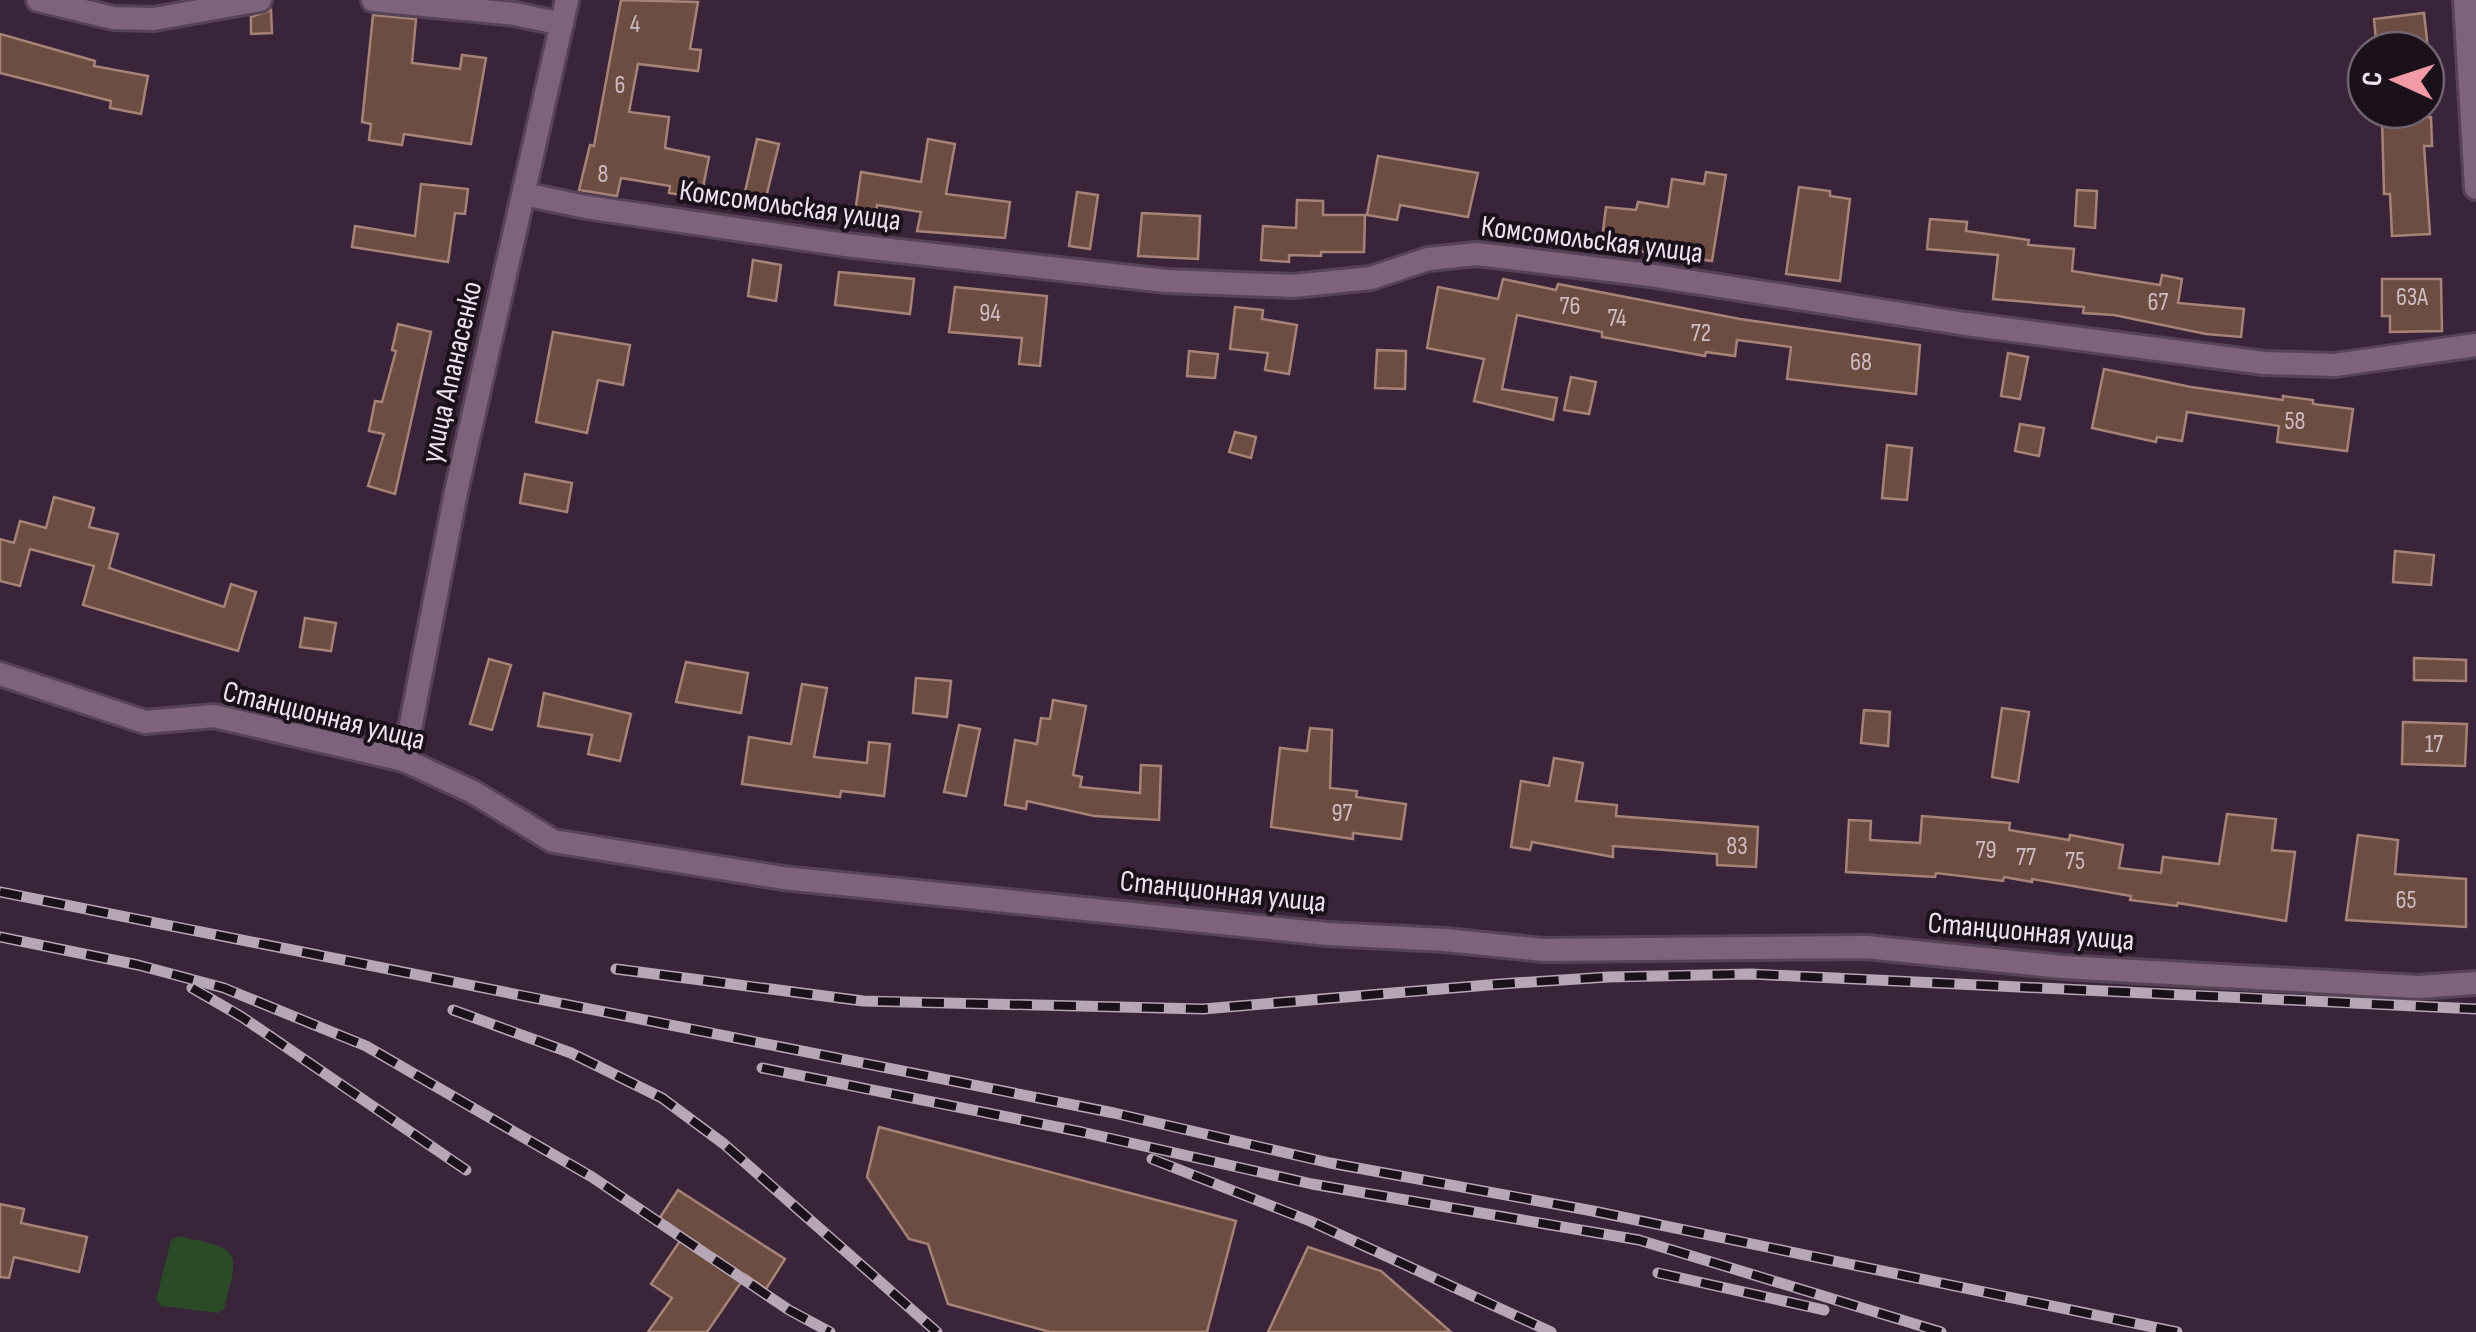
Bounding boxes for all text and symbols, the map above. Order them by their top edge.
house number: 4 [630,9,640,40]
north arrow [2346,30,2446,130]
house number: 6 [615,70,625,101]
text: С [2356,71,2389,87]
house number: 8 [598,159,608,190]
street label: Комсомольская улица [677,173,903,239]
street label: Комсомольская улица [1479,209,1705,271]
street label: улица Апанасенко [414,278,490,466]
house number: 63А [2396,282,2428,313]
house number: 67 [2148,287,2168,318]
house number: 76 [1560,291,1580,322]
house number: 94 [979,298,1001,329]
house number: 74 [1607,303,1627,334]
house number: 72 [1691,318,1711,349]
house number: 68 [1850,347,1872,378]
house number: 58 [2284,406,2306,437]
street label: Станционная улица [219,673,429,759]
house number: 17 [2425,729,2443,760]
house number: 97 [1331,798,1353,829]
house number: 83 [1726,831,1748,862]
house number: 79 [1975,835,1997,866]
house number: 77 [2016,842,2036,873]
house number: 75 [2065,846,2085,877]
street label: Станционная улица [1118,863,1328,921]
house number: 65 [2396,885,2416,916]
street label: Станционная улица [1926,905,2136,959]

